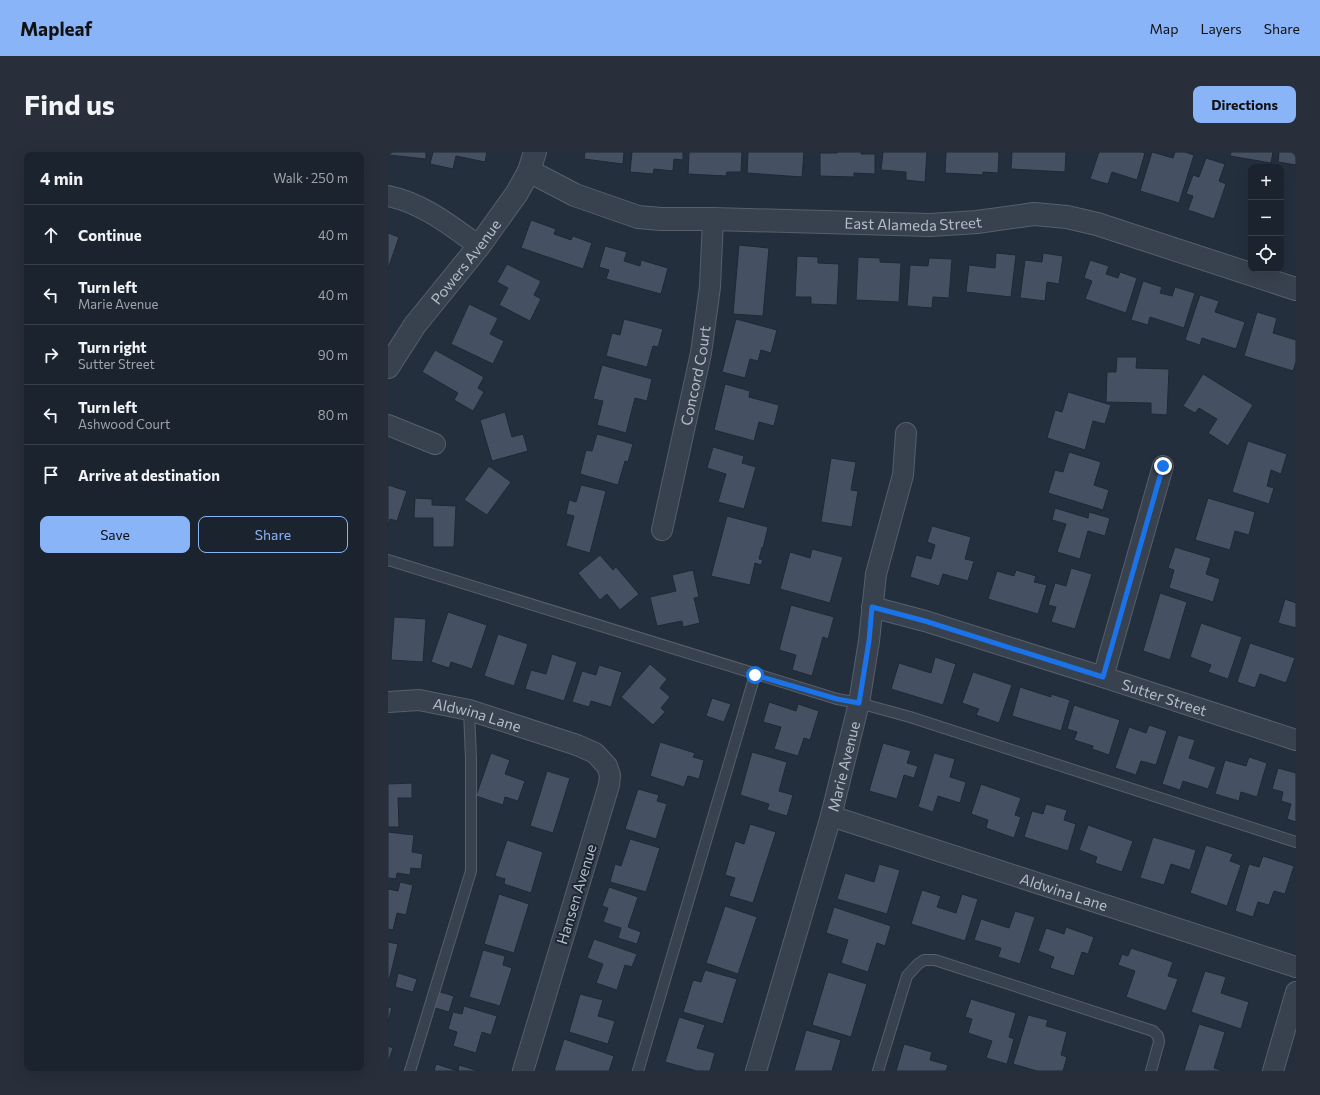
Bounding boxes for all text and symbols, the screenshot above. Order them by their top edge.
text: Mapleaf [20,17,92,40]
text: Map [1150,20,1178,37]
text: Layers [1200,20,1242,37]
text: Share [1264,20,1300,37]
button: Directions [1193,86,1296,123]
text: Find us [24,87,115,121]
map controls [1248,164,1284,272]
button: + [1248,164,1284,200]
text: 4 min [40,168,83,189]
text: Walk · 250 m [273,170,348,186]
button: − [1248,200,1284,236]
street label: East Alameda Street [844,212,983,234]
street label: Powers Avenue [427,216,504,308]
icon: ahead [40,224,62,246]
text: Continue [78,226,142,244]
text: 40 m [318,227,348,243]
button: locate [1248,236,1284,272]
text: Turn left [78,278,137,296]
icon: left [40,284,62,306]
text: 40 m [318,287,348,303]
text: Marie Avenue [78,296,158,312]
street label: Concord Court [676,325,714,427]
text: Turn right [78,338,147,356]
icon: right [40,344,62,366]
text: 90 m [318,347,348,363]
text: Sutter Street [78,356,155,372]
text: Turn left [78,398,137,416]
icon: left [40,404,62,426]
text: 80 m [318,407,348,423]
text: Ashwood Court [78,416,170,432]
route end [1154,457,1172,475]
icon: arrive [40,464,62,486]
text: Arrive at destination [78,466,220,484]
button: Save [40,516,190,553]
button: Share [198,516,348,553]
route start [746,666,764,684]
street label: Sutter Street [1119,675,1209,719]
street label: Aldwina Lane [431,694,524,735]
street label: Marie Avenue [823,719,863,814]
street label: Hansen Avenue [552,842,600,946]
street label: Aldwina Lane [1018,869,1110,914]

